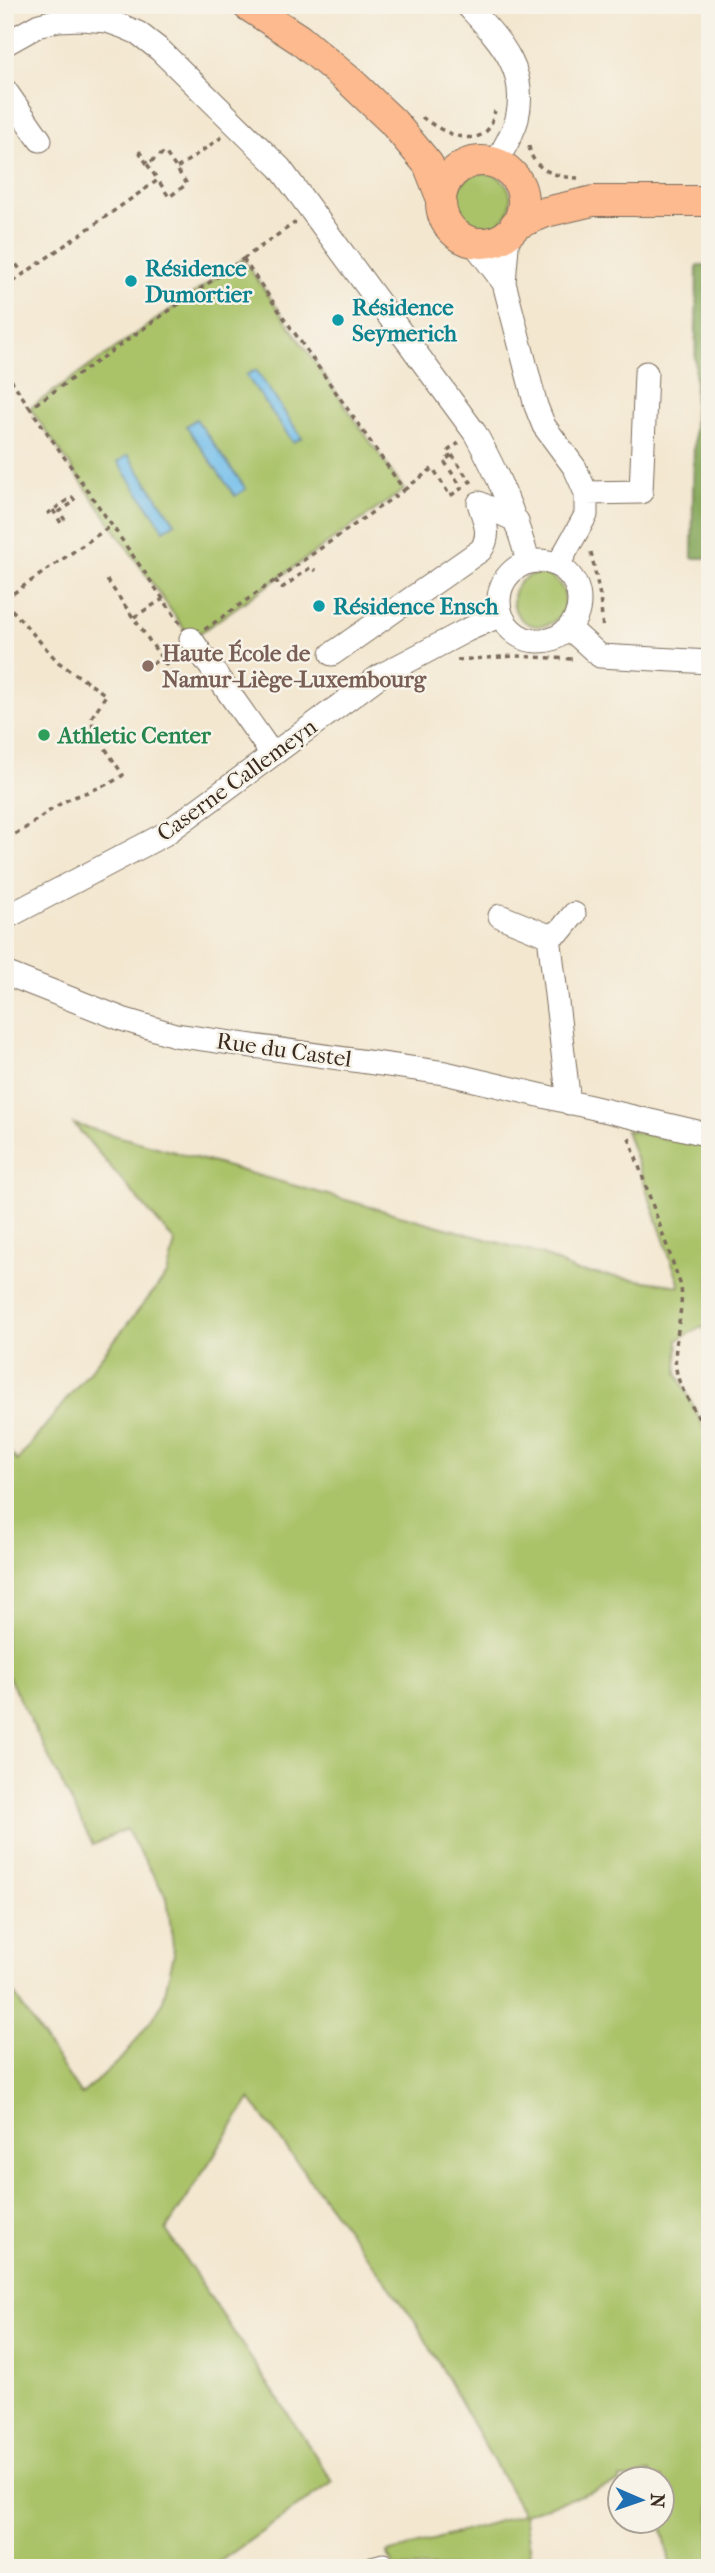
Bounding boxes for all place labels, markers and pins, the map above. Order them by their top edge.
place label: Résidence Dumortier [145,255,253,308]
marker: Résidence Dumortier [123,273,139,289]
place label: Résidence Seymerich [352,294,458,347]
marker: Résidence Seymerich [330,312,346,328]
place label: Résidence Ensch [333,593,499,620]
marker: Résidence Ensch [311,598,327,614]
place label: Haute École de Namur-Liège-Luxembourg [162,639,427,693]
marker: Haute École de Namur-Liège-Luxembourg [140,658,156,674]
place label: Athletic Center [56,722,212,749]
marker: Athletic Center [36,727,52,743]

